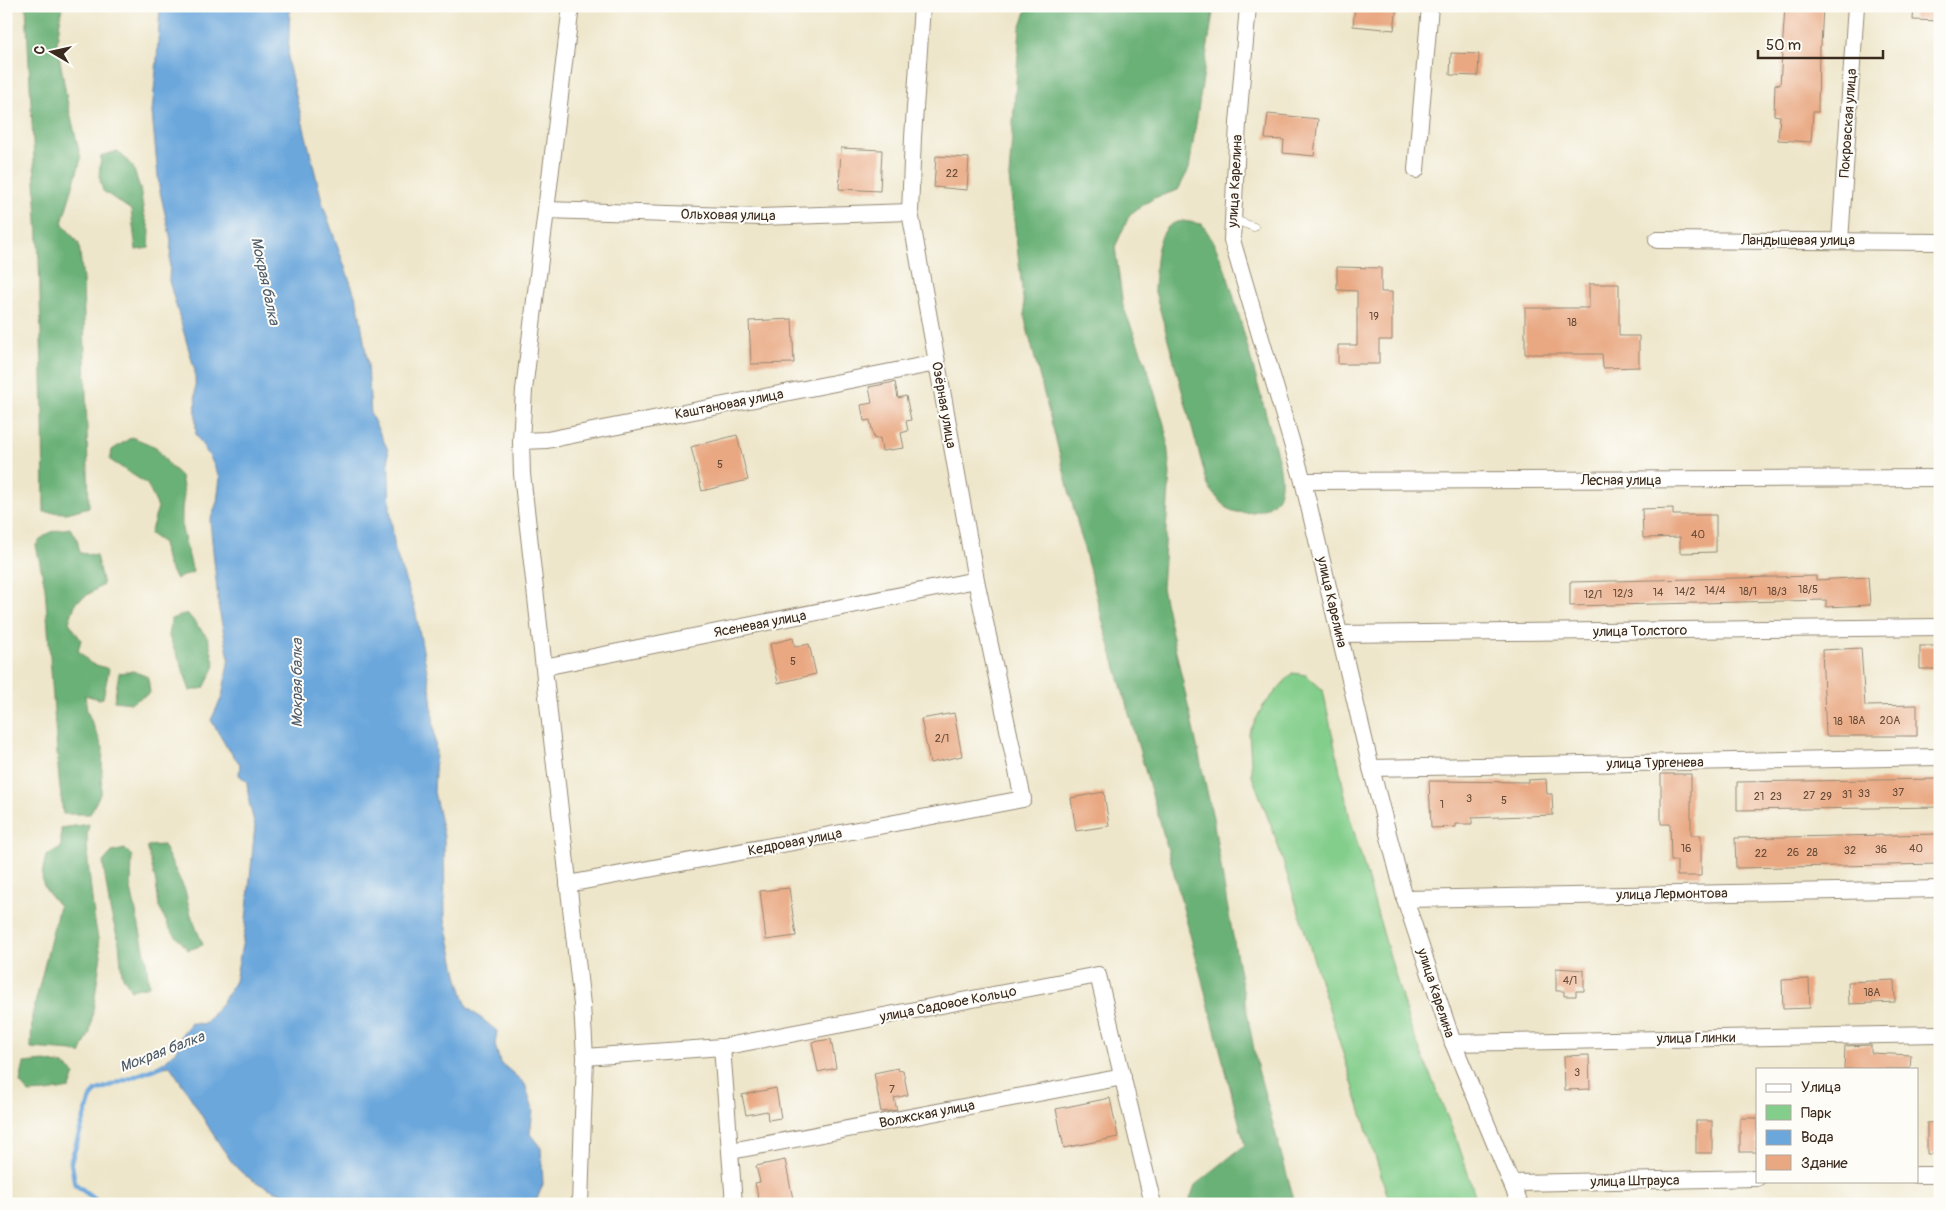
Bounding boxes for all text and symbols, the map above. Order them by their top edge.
north arrow [28,28,78,78]
scale bar [1758,28,1884,60]
text: 50 m [1766,36,1801,55]
text: С [31,44,49,56]
street label: Покровская улица [1836,68,1860,178]
street label: улица Карелина [1224,134,1246,229]
house number: 22 [946,167,958,180]
street label: Ольховая улица [680,206,776,224]
street label: Ландышевая улица [1740,232,1855,249]
water label: Мокрая балка [246,235,284,328]
house number: 19 [1369,310,1379,323]
house number: 18 [1567,316,1577,329]
street label: Озёрная улица [928,360,960,450]
street label: Каштановая улица [673,385,785,423]
house number: 5 [717,458,723,471]
street label: Лесная улица [1580,472,1661,489]
house number: 40 [1691,528,1705,541]
street label: улица Карелина [1313,554,1351,649]
house number: 18/5 [1798,583,1818,596]
house number: 14/4 [1704,584,1726,597]
house number: 14/2 [1675,585,1695,598]
house number: 18/1 [1739,585,1757,598]
house number: 18/3 [1767,585,1787,598]
house number: 14 [1653,586,1664,599]
house number: 12/3 [1613,587,1633,600]
house number: 12/1 [1584,588,1602,601]
street label: Ясеневая улица [712,607,808,641]
street label: улица Толстого [1592,622,1688,640]
water label: Мокрая балка [288,637,307,728]
house number: 5 [790,655,796,668]
house number: 18А [1849,714,1865,727]
house number: 20А [1880,714,1900,727]
house number: 18 [1833,715,1843,728]
house number: 2/1 [935,732,949,745]
street label: улица Тургенева [1605,754,1704,772]
house number: 37 [1892,786,1904,799]
house number: 33 [1858,787,1870,800]
house number: 31 [1842,788,1852,801]
house number: 27 [1803,789,1815,802]
house number: 21 [1754,790,1764,803]
house number: 23 [1770,790,1782,803]
house number: 29 [1820,790,1832,803]
house number: 3 [1466,792,1472,805]
house number: 5 [1501,794,1507,807]
house number: 1 [1440,798,1444,811]
street label: Кедровая улица [747,825,843,859]
house number: 16 [1681,842,1691,855]
house number: 40 [1909,842,1923,855]
house number: 36 [1875,843,1887,856]
house number: 32 [1844,844,1856,857]
house number: 26 [1787,846,1799,859]
house number: 28 [1806,846,1818,859]
house number: 22 [1755,847,1767,860]
street label: улица Лермонтова [1615,885,1728,903]
street label: улица Карелина [1413,945,1458,1040]
house number: 4/1 [1563,974,1577,987]
street label: улица Садовое Кольцо [877,982,1018,1026]
house number: 18А [1864,986,1880,999]
water label: Мокрая балка [117,1027,208,1077]
street label: улица Глинки [1656,1029,1735,1047]
house number: 3 [1574,1066,1580,1079]
legend [1756,1068,1918,1182]
text: Улица [1801,1078,1841,1097]
house number: 7 [889,1083,895,1096]
street label: Волжская улица [878,1096,976,1132]
text: Парк [1801,1104,1832,1123]
text: Вода [1801,1128,1834,1147]
text: Здание [1801,1154,1848,1173]
street label: улица Штрауса [1589,1172,1680,1190]

